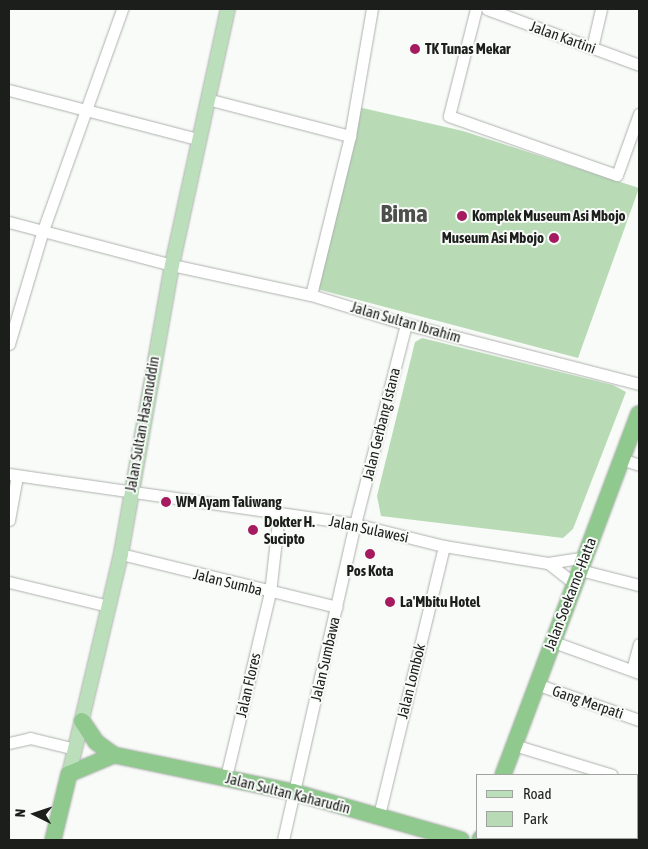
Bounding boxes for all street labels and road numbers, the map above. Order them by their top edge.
street label: Jalan Kartini [528,17,598,57]
street label: Jalan Sultan Ibrahim [349,298,463,346]
street label: Jalan Sultan Hasanuddin [121,355,163,493]
street label: Jalan Gerbang Istana [358,366,404,482]
street label: Jalan Sulawesi [328,512,410,546]
street label: Jalan Soekarno-Hatta [540,535,600,653]
street label: Jalan Sumba [192,565,264,599]
street label: Jalan Sumbawa [307,615,343,703]
street label: Jalan Lombok [393,642,429,720]
street label: Jalan Flores [232,651,264,719]
street label: Gang Merpati [550,681,626,723]
street label: Jalan Sultan Kaharudin [224,769,352,817]

